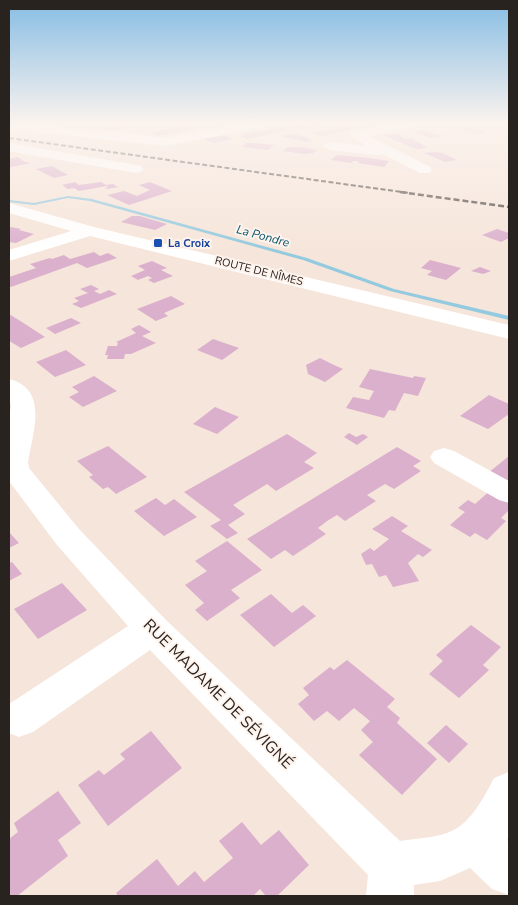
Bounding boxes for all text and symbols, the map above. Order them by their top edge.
water label: La Pondre [235,221,292,251]
place label: La Croix [168,236,211,251]
marker: La Croix [152,237,164,249]
street label: ROUTE DE NÎMES [213,252,305,289]
street label: RUE MADAME DE SÉVIGNÉ [138,614,298,774]

